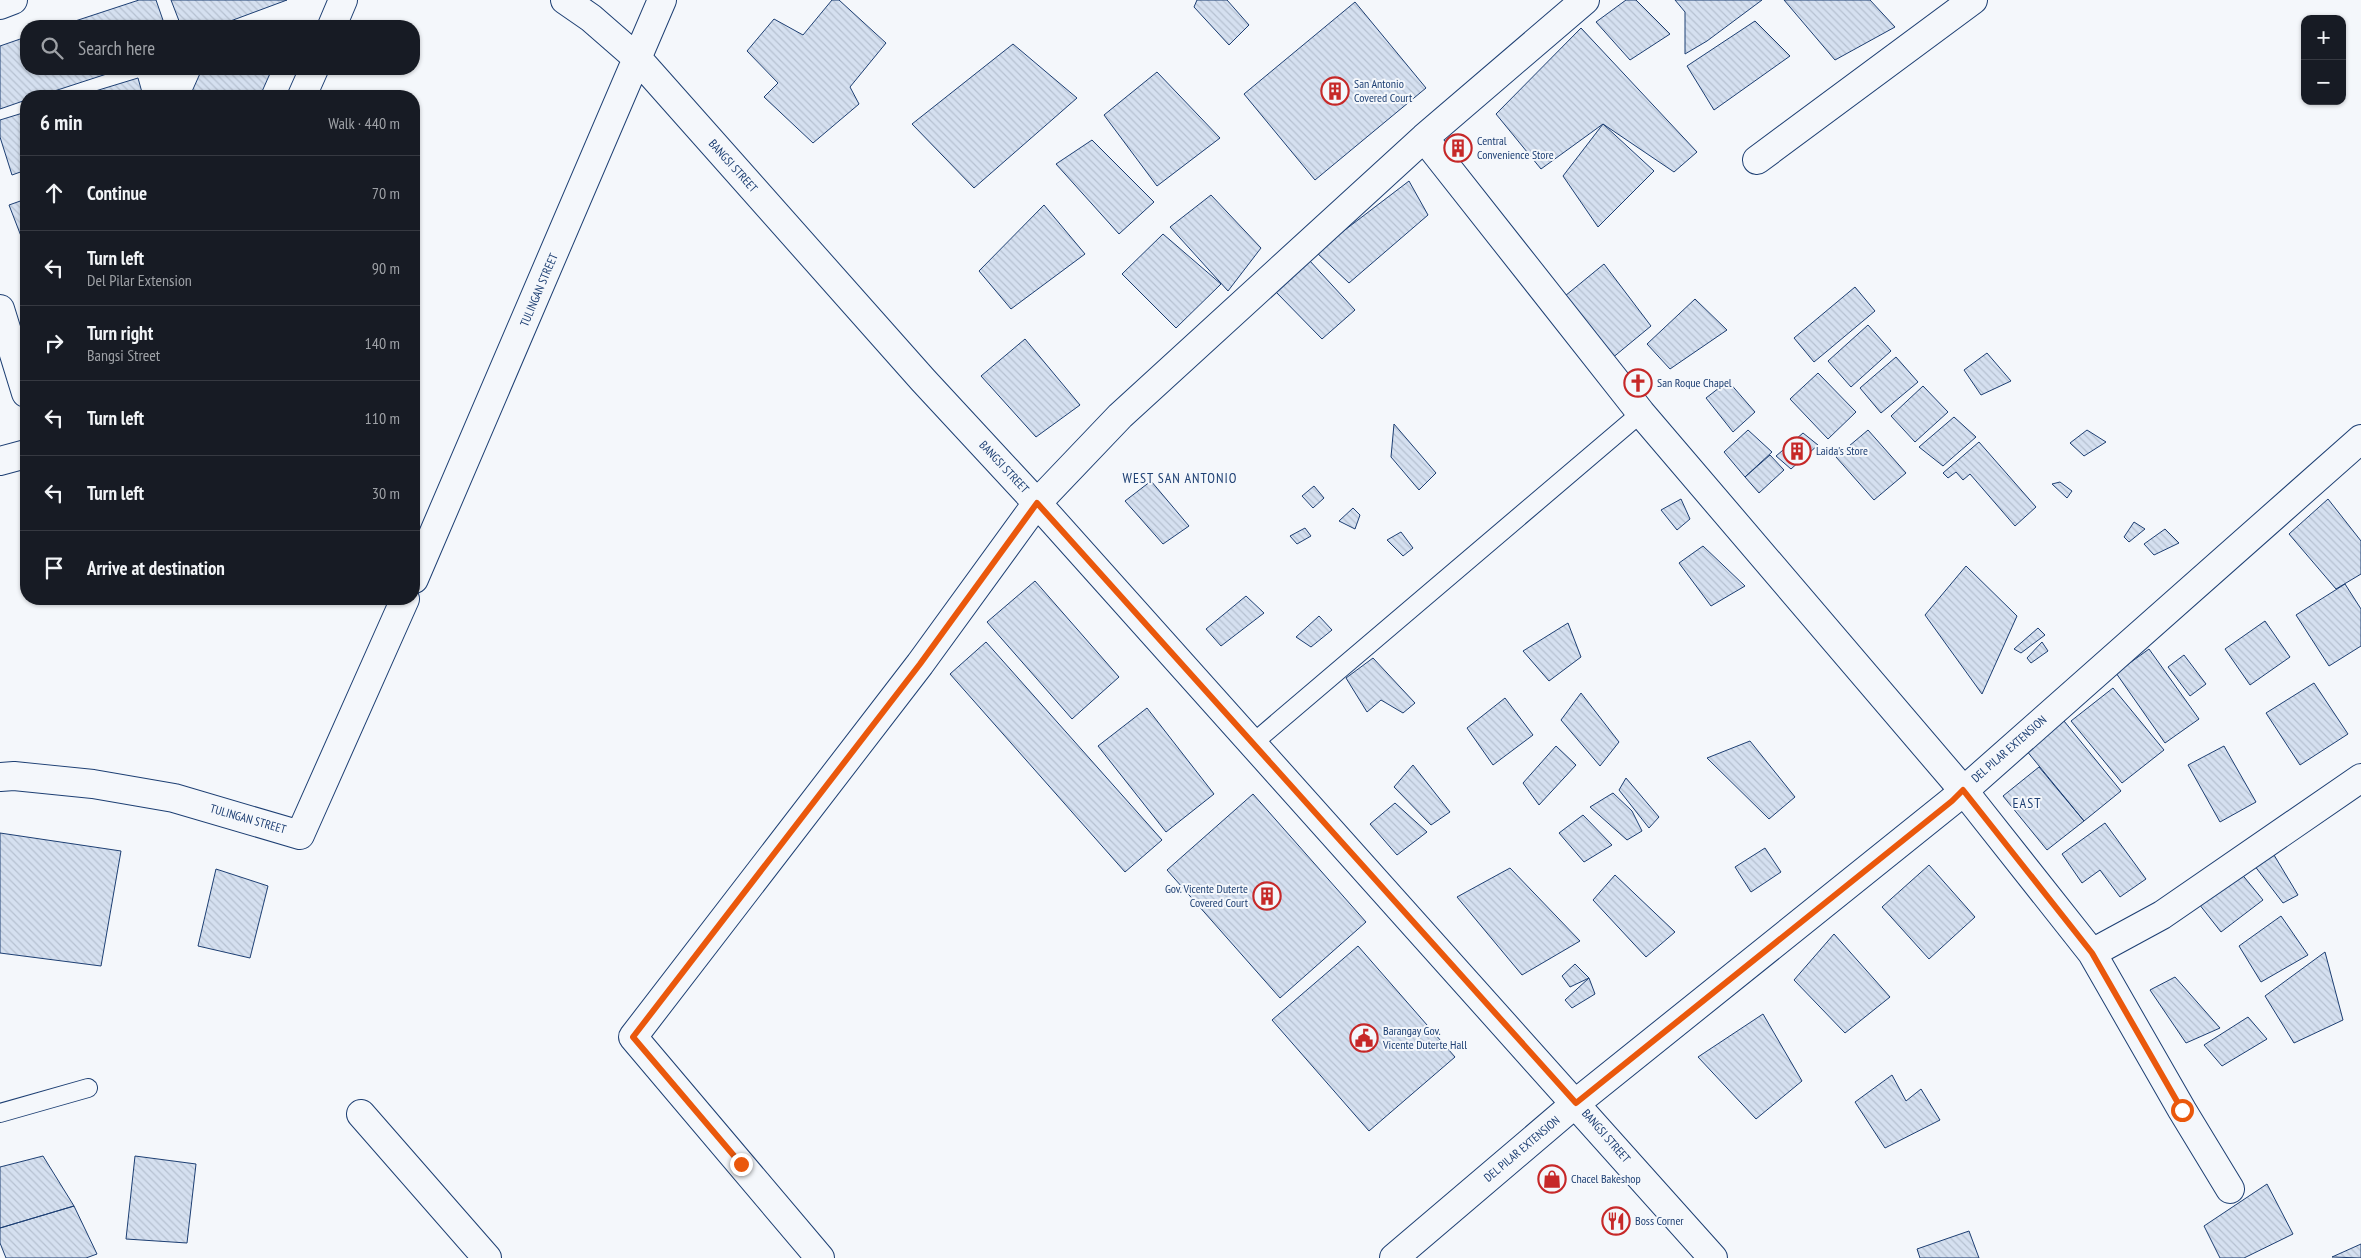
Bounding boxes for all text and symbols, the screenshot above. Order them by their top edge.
map controls [2301,15,2346,105]
button: + [2301,15,2346,60]
search box [20,20,420,75]
icon: search [38,34,66,62]
text: Search here [78,36,155,60]
button: − [2301,60,2346,105]
building icon: San Antonio Covered Court [1320,76,1350,106]
place label: San Antonio Covered Court [1354,76,1413,105]
text: 6 min [40,109,82,136]
text: Walk · 440 m [328,113,400,133]
building icon: Central Convenience Store [1443,133,1473,163]
place label: Central Convenience Store [1477,133,1554,162]
street label: BANGSI STREET [706,136,761,196]
icon: ahead [40,179,68,207]
text: Continue [87,181,147,205]
text: 70 m [372,183,400,203]
text: Turn left [87,246,144,270]
street label: TULINGAN STREET [516,250,561,329]
icon: left [40,254,68,282]
text: 90 m [372,258,400,278]
text: Del Pilar Extension [87,270,192,290]
text: Turn right [87,321,153,345]
icon: right [40,329,68,357]
text: 140 m [365,333,400,353]
text: Bangsi Street [87,345,160,365]
church icon: San Roque Chapel [1623,368,1653,398]
place label: San Roque Chapel [1657,375,1732,390]
icon: left [40,404,68,432]
text: Turn left [87,406,144,430]
text: 110 m [365,408,400,428]
building icon: Laida's Store [1782,436,1812,466]
street label: BANGSI STREET [976,437,1033,496]
place label: Laida's Store [1816,443,1868,458]
district label: WEST SAN ANTONIO [1123,469,1237,487]
icon: left [40,479,68,507]
text: Turn left [87,481,144,505]
text: 30 m [372,483,400,503]
icon: arrive [40,554,68,582]
text: Arrive at destination [87,556,225,580]
street label: DEL PILAR EXTENSION [1968,712,2049,785]
district label: EAST [2013,794,2041,812]
street label: TULINGAN STREET [208,801,288,837]
place label: Gov. Vicente Duterte Covered Court [1165,881,1249,910]
building icon: Gov. Vicente Duterte Covered Court [1252,881,1282,911]
public building icon: Barangay Gov. Vicente Duterte Hall [1349,1023,1379,1053]
place label: Barangay Gov. Vicente Duterte Hall [1382,1023,1467,1052]
route start [2171,1099,2194,1122]
street label: BANGSI STREET [1579,1106,1634,1166]
street label: DEL PILAR EXTENSION [1481,1112,1563,1185]
route end [730,1153,753,1176]
shop icon: Chacel Bakeshop [1537,1164,1567,1194]
place label: Chacel Bakeshop [1571,1171,1641,1186]
restaurant icon: Boss Corner [1601,1206,1631,1236]
place label: Boss Corner [1635,1213,1684,1228]

